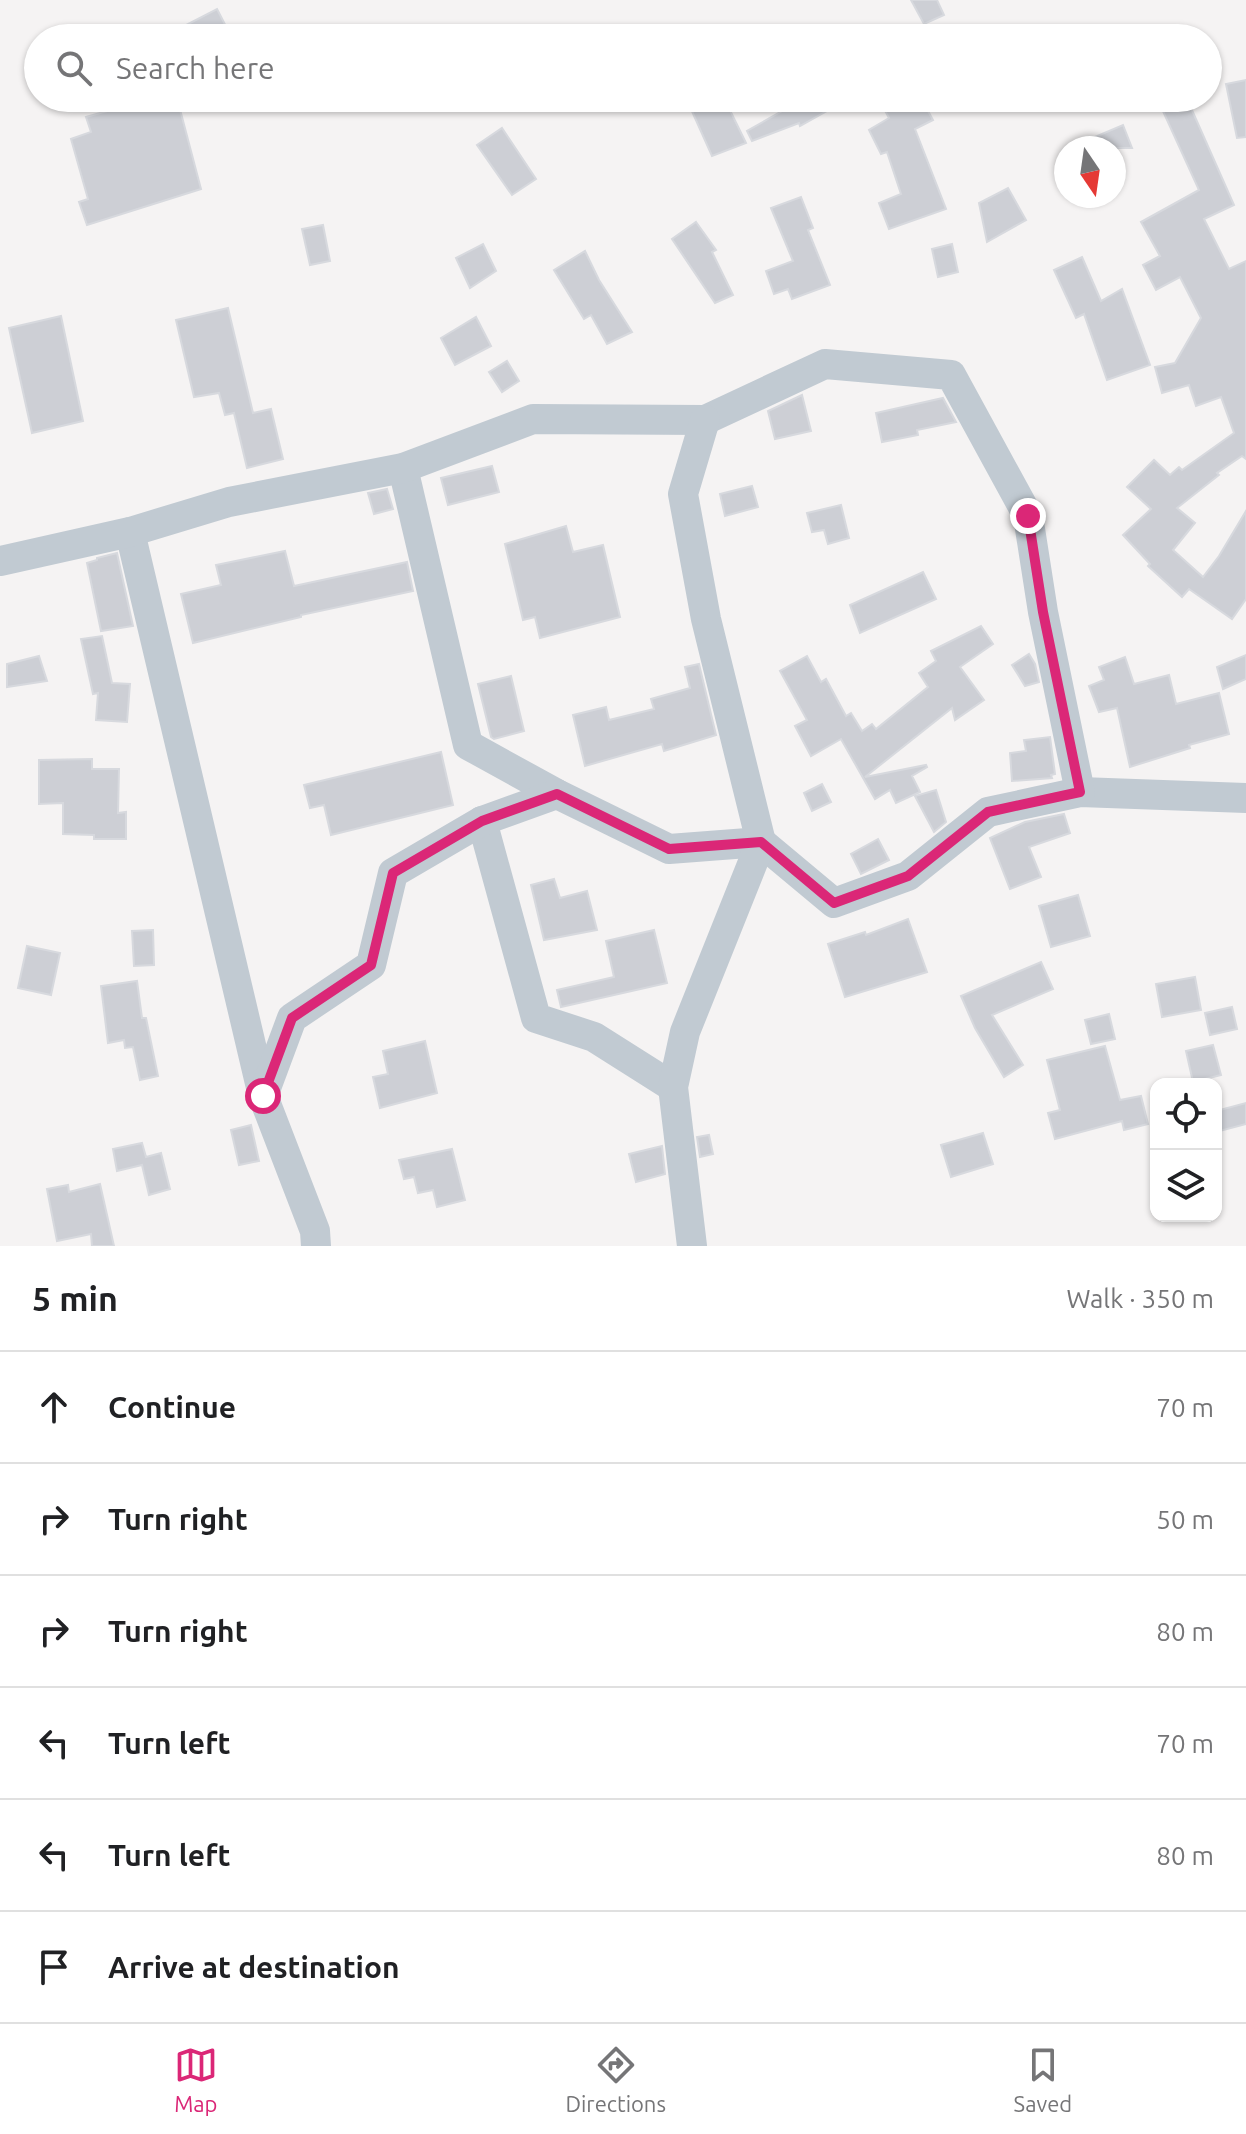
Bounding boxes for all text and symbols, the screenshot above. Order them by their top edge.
search box [24,24,1222,112]
icon: search [52,46,96,90]
text: Search here [116,51,275,85]
north arrow [1054,136,1126,208]
route end [1010,498,1046,534]
route start [245,1078,281,1114]
map controls [1150,1078,1222,1222]
button: locate [1150,1078,1222,1150]
button: layers [1150,1150,1222,1222]
text: 5 min [32,1279,118,1317]
text: Walk · 350 m [1066,1284,1214,1313]
icon: ahead [32,1385,76,1429]
text: Continue [108,1390,236,1424]
text: 70 m [1156,1393,1214,1422]
icon: right [32,1497,76,1541]
text: Turn right [108,1502,248,1536]
text: 50 m [1156,1505,1214,1534]
icon: right [32,1609,76,1653]
text: Turn right [108,1614,248,1648]
text: 80 m [1156,1617,1214,1646]
icon: left [32,1721,76,1765]
text: Turn left [108,1726,230,1760]
text: 70 m [1156,1729,1214,1758]
icon: left [32,1833,76,1877]
text: Turn left [108,1838,230,1872]
text: 80 m [1156,1841,1214,1870]
icon: arrive [32,1945,76,1989]
text: Arrive at destination [108,1950,400,1984]
tab: Map [174,2043,218,2116]
tab: Directions [565,2043,666,2116]
tab: Saved [1014,2043,1072,2116]

